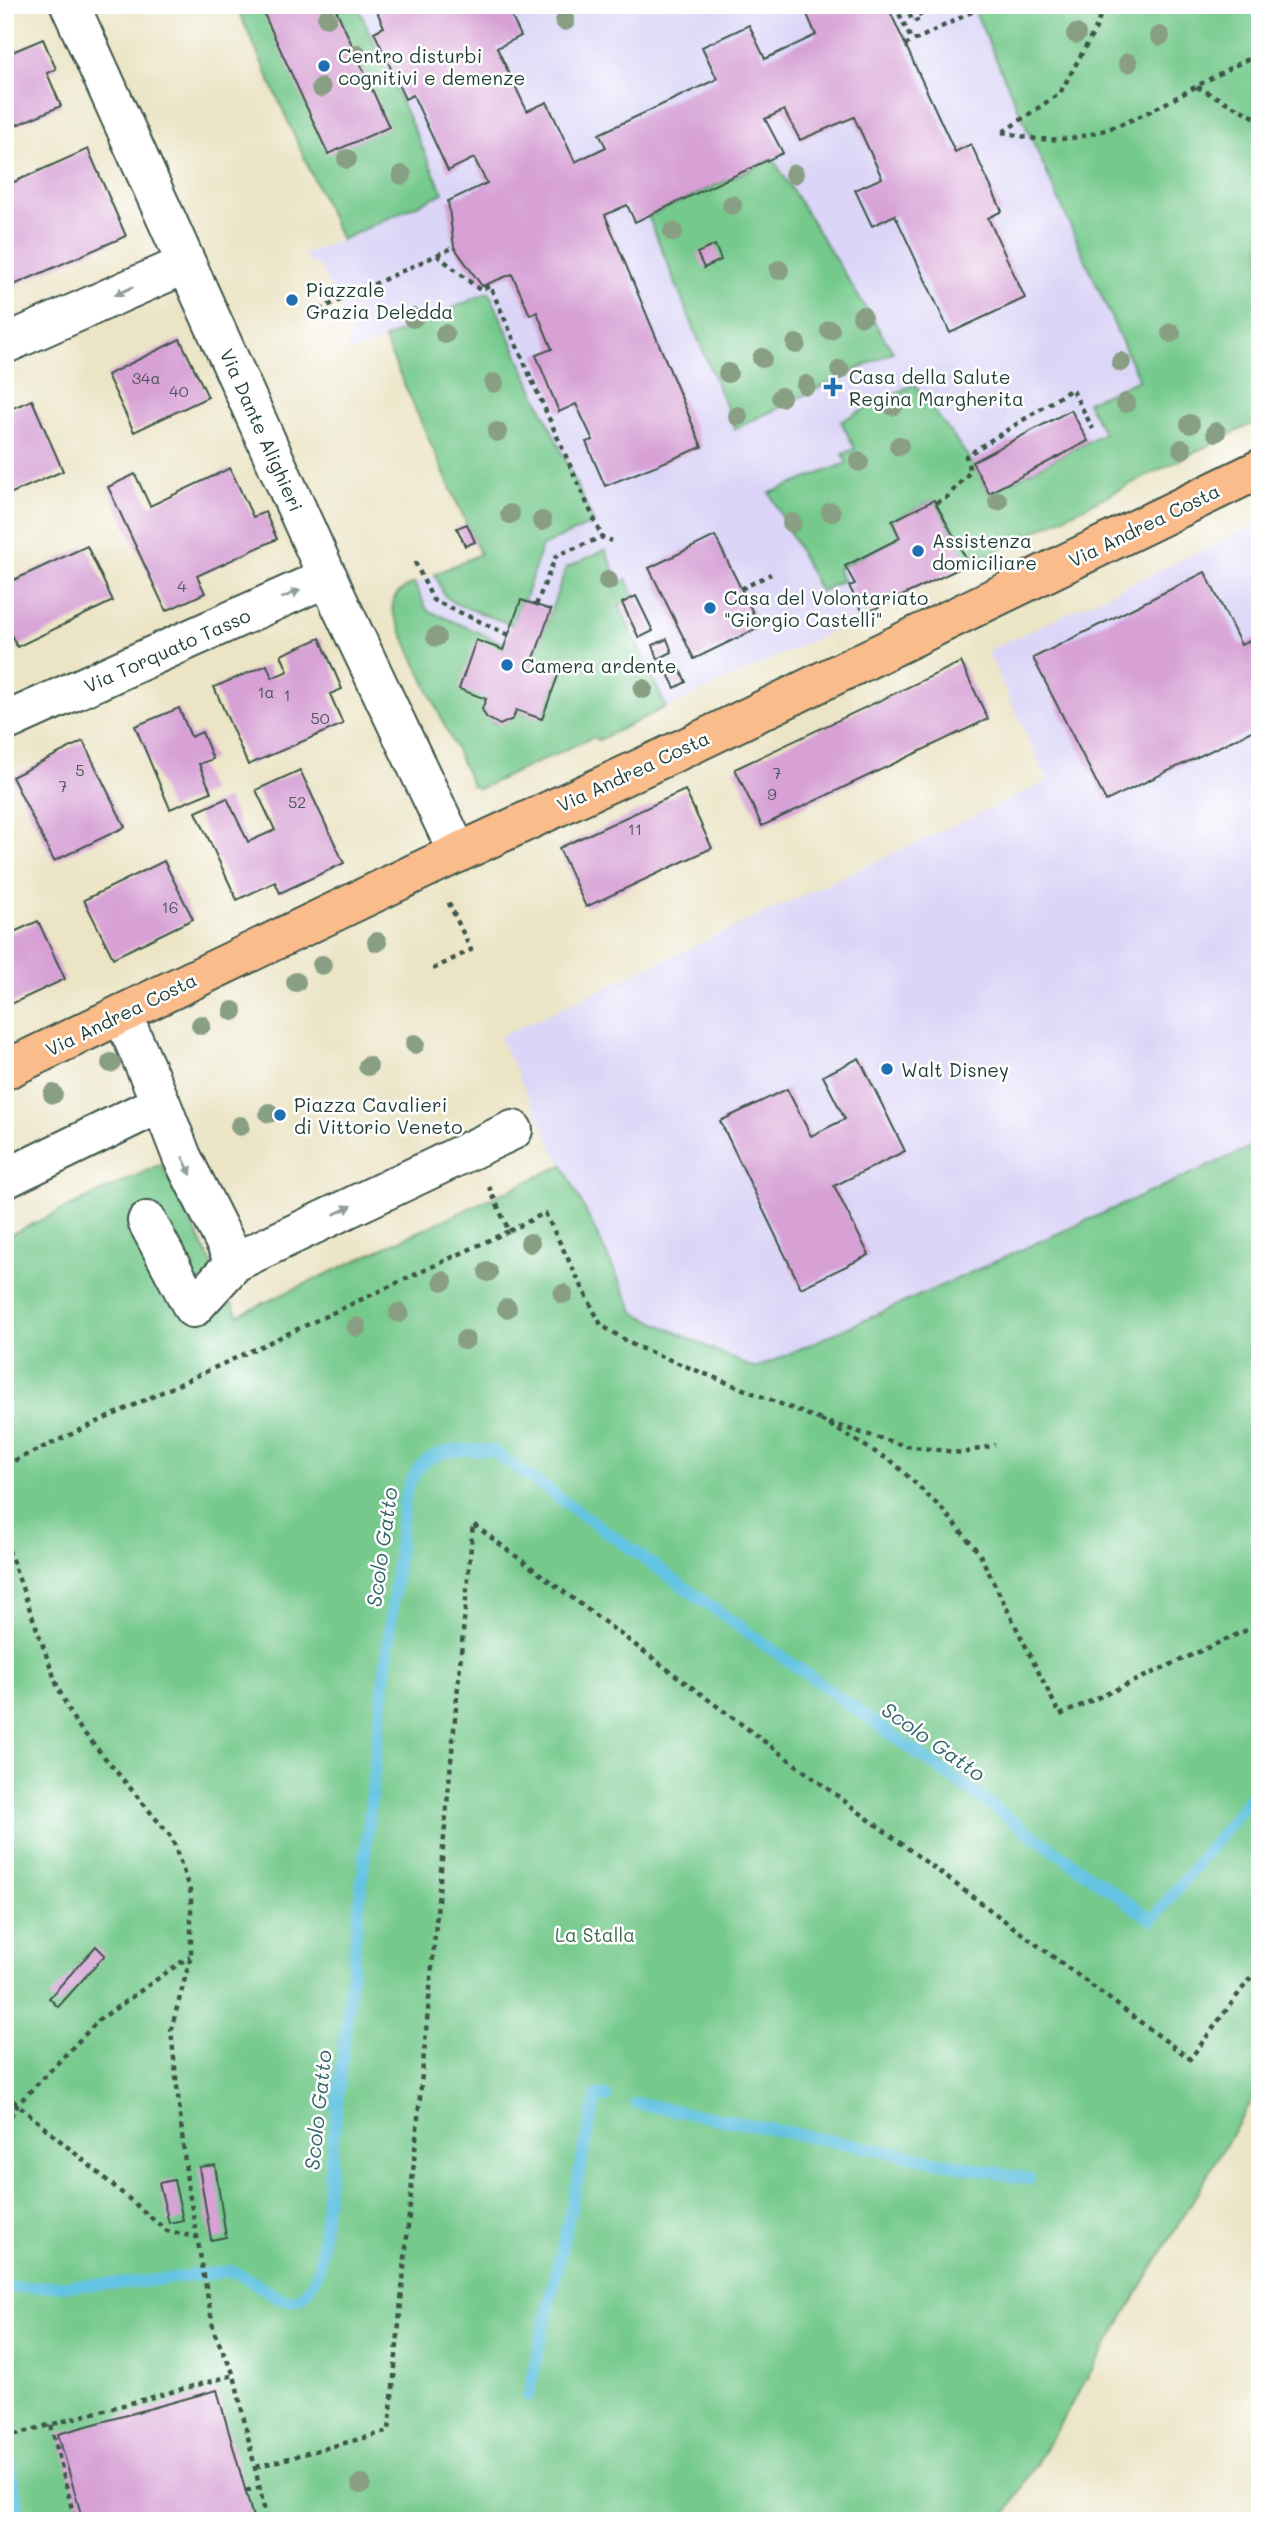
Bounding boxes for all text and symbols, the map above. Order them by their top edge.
place label: Centro disturbi cognitivi e demenze [338,43,525,90]
marker: Centro disturbi cognitivi e demenze [316,58,332,74]
place label: Piazzale Grazia Deledda [306,277,453,324]
one-way arrow [114,285,134,297]
marker: Piazzale Grazia Deledda [284,292,300,308]
street label: Via Dante Alighieri [215,345,309,515]
place label: Casa della Salute Regina Margherita [849,364,1024,411]
house number: 34a [132,367,160,388]
marker: Casa della Salute Regina Margherita [823,377,843,397]
house number: 40 [169,380,189,401]
street label: Via Andrea Costa [1064,478,1224,572]
place label: Assistenza domiciliare [932,528,1037,575]
marker: Assistenza domiciliare [910,543,926,559]
house number: 4 [177,575,187,596]
place label: Casa del Volontariato "Giorgio Castelli" [724,585,928,632]
one-way arrow [281,588,301,600]
marker: Casa del Volontariato "Giorgio Castelli" [702,600,718,616]
street label: Via Torquato Tasso [80,602,254,698]
place label: Camera ardente [521,653,677,678]
marker: Camera ardente [499,657,515,673]
house number: 1a [257,681,275,702]
house number: 1 [283,684,291,705]
house number: 50 [310,707,330,728]
street label: Via Andrea Costa [553,725,713,817]
house number: 5 [75,759,85,780]
house number: 7 [773,762,782,783]
house number: 7 [59,775,68,796]
house number: 9 [767,783,777,804]
house number: 52 [288,791,306,812]
house number: 11 [628,818,642,839]
house number: 16 [162,896,178,917]
street label: Via Andrea Costa [41,967,201,1061]
place label: Walt Disney [901,1057,1009,1082]
marker: Walt Disney [879,1061,895,1077]
place label: Piazza Cavalieri di Vittorio Veneto [294,1092,463,1139]
marker: Piazza Cavalieri di Vittorio Veneto [272,1107,288,1123]
one-way arrow [182,1156,193,1177]
one-way arrow [333,1204,353,1216]
water label: Scolo Gatto [359,1485,403,1609]
water label: Scolo Gatto [877,1695,991,1787]
park label: La Stalla [555,1922,635,1947]
water label: Scolo Gatto [297,2049,337,2171]

